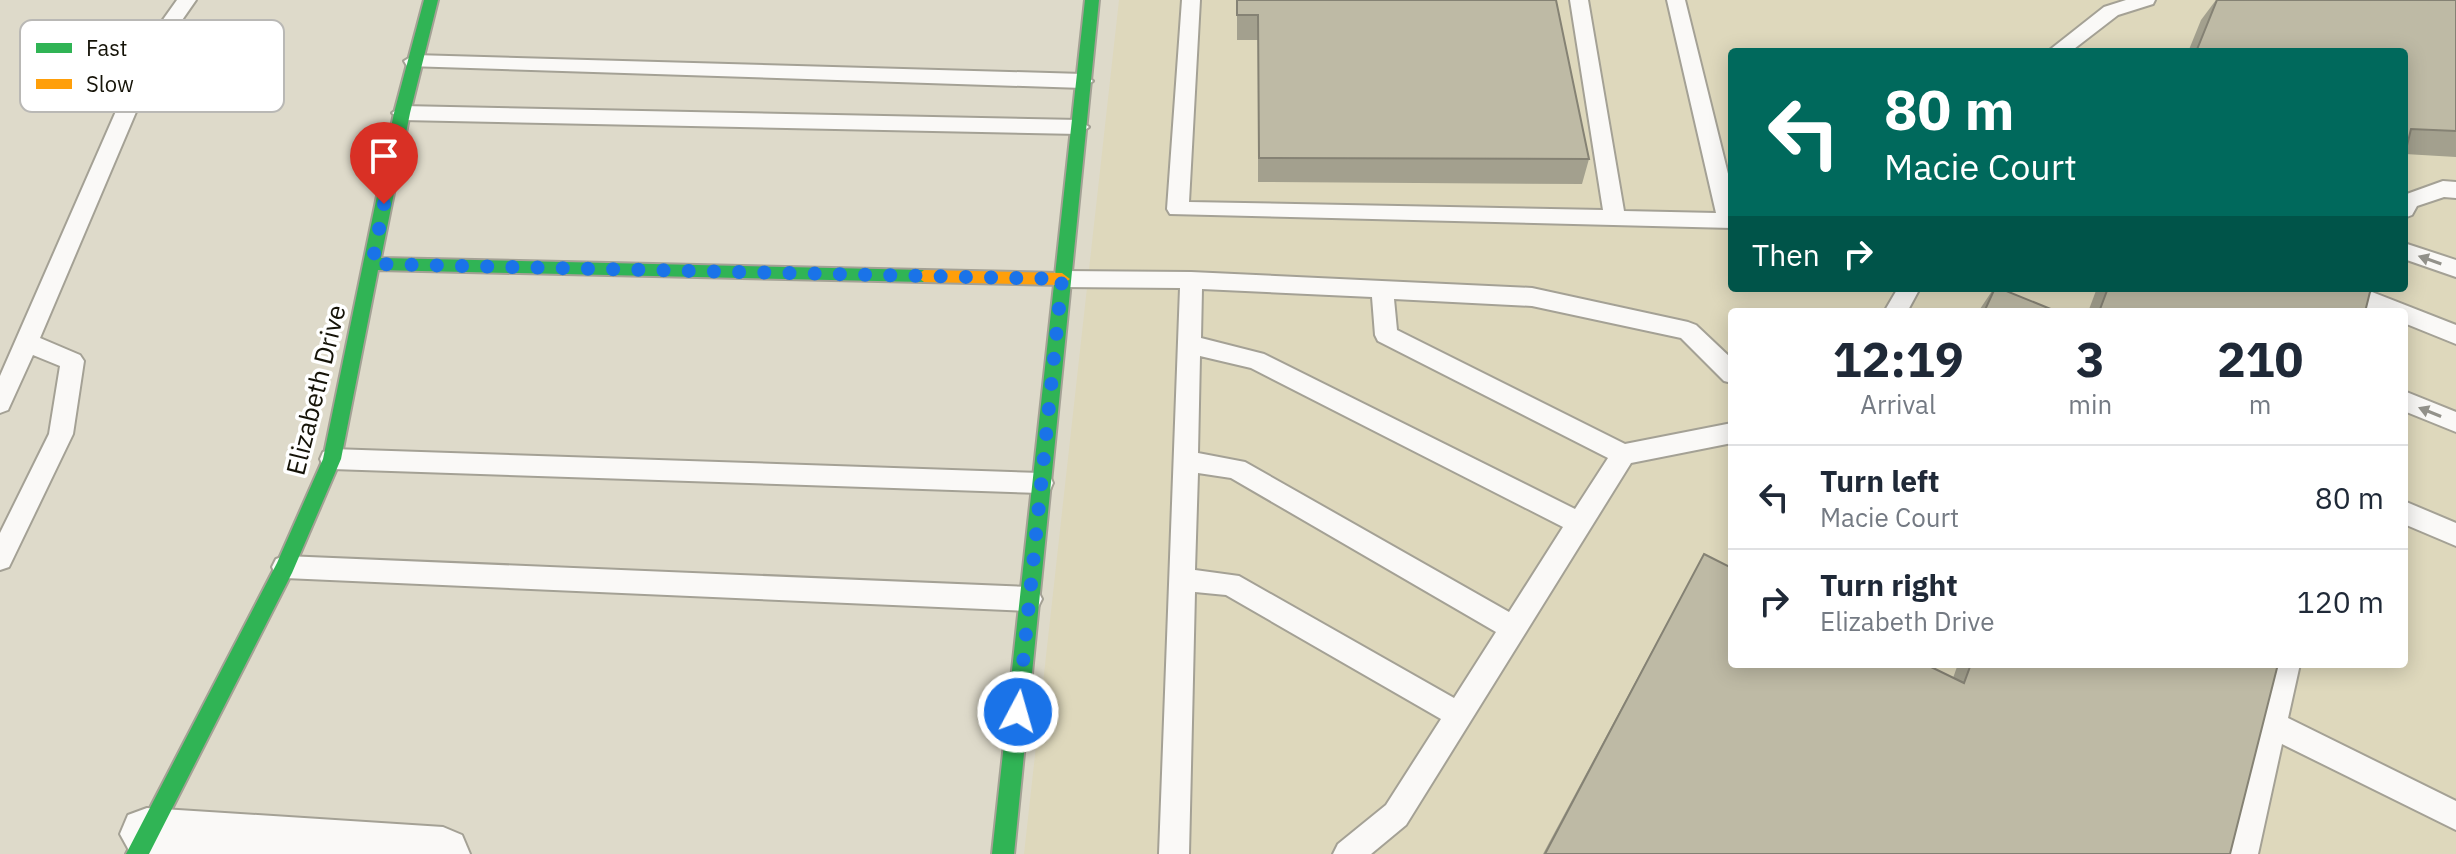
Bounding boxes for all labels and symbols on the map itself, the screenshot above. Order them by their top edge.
legend [20,20,284,112]
text: Fast [86,33,127,62]
text: Slow [86,69,134,98]
pin [350,122,418,204]
one-way arrow [2418,253,2442,265]
street label: Elizabeth Drive [277,301,353,478]
one-way arrow [2418,405,2442,418]
position arrow [976,670,1060,754]

